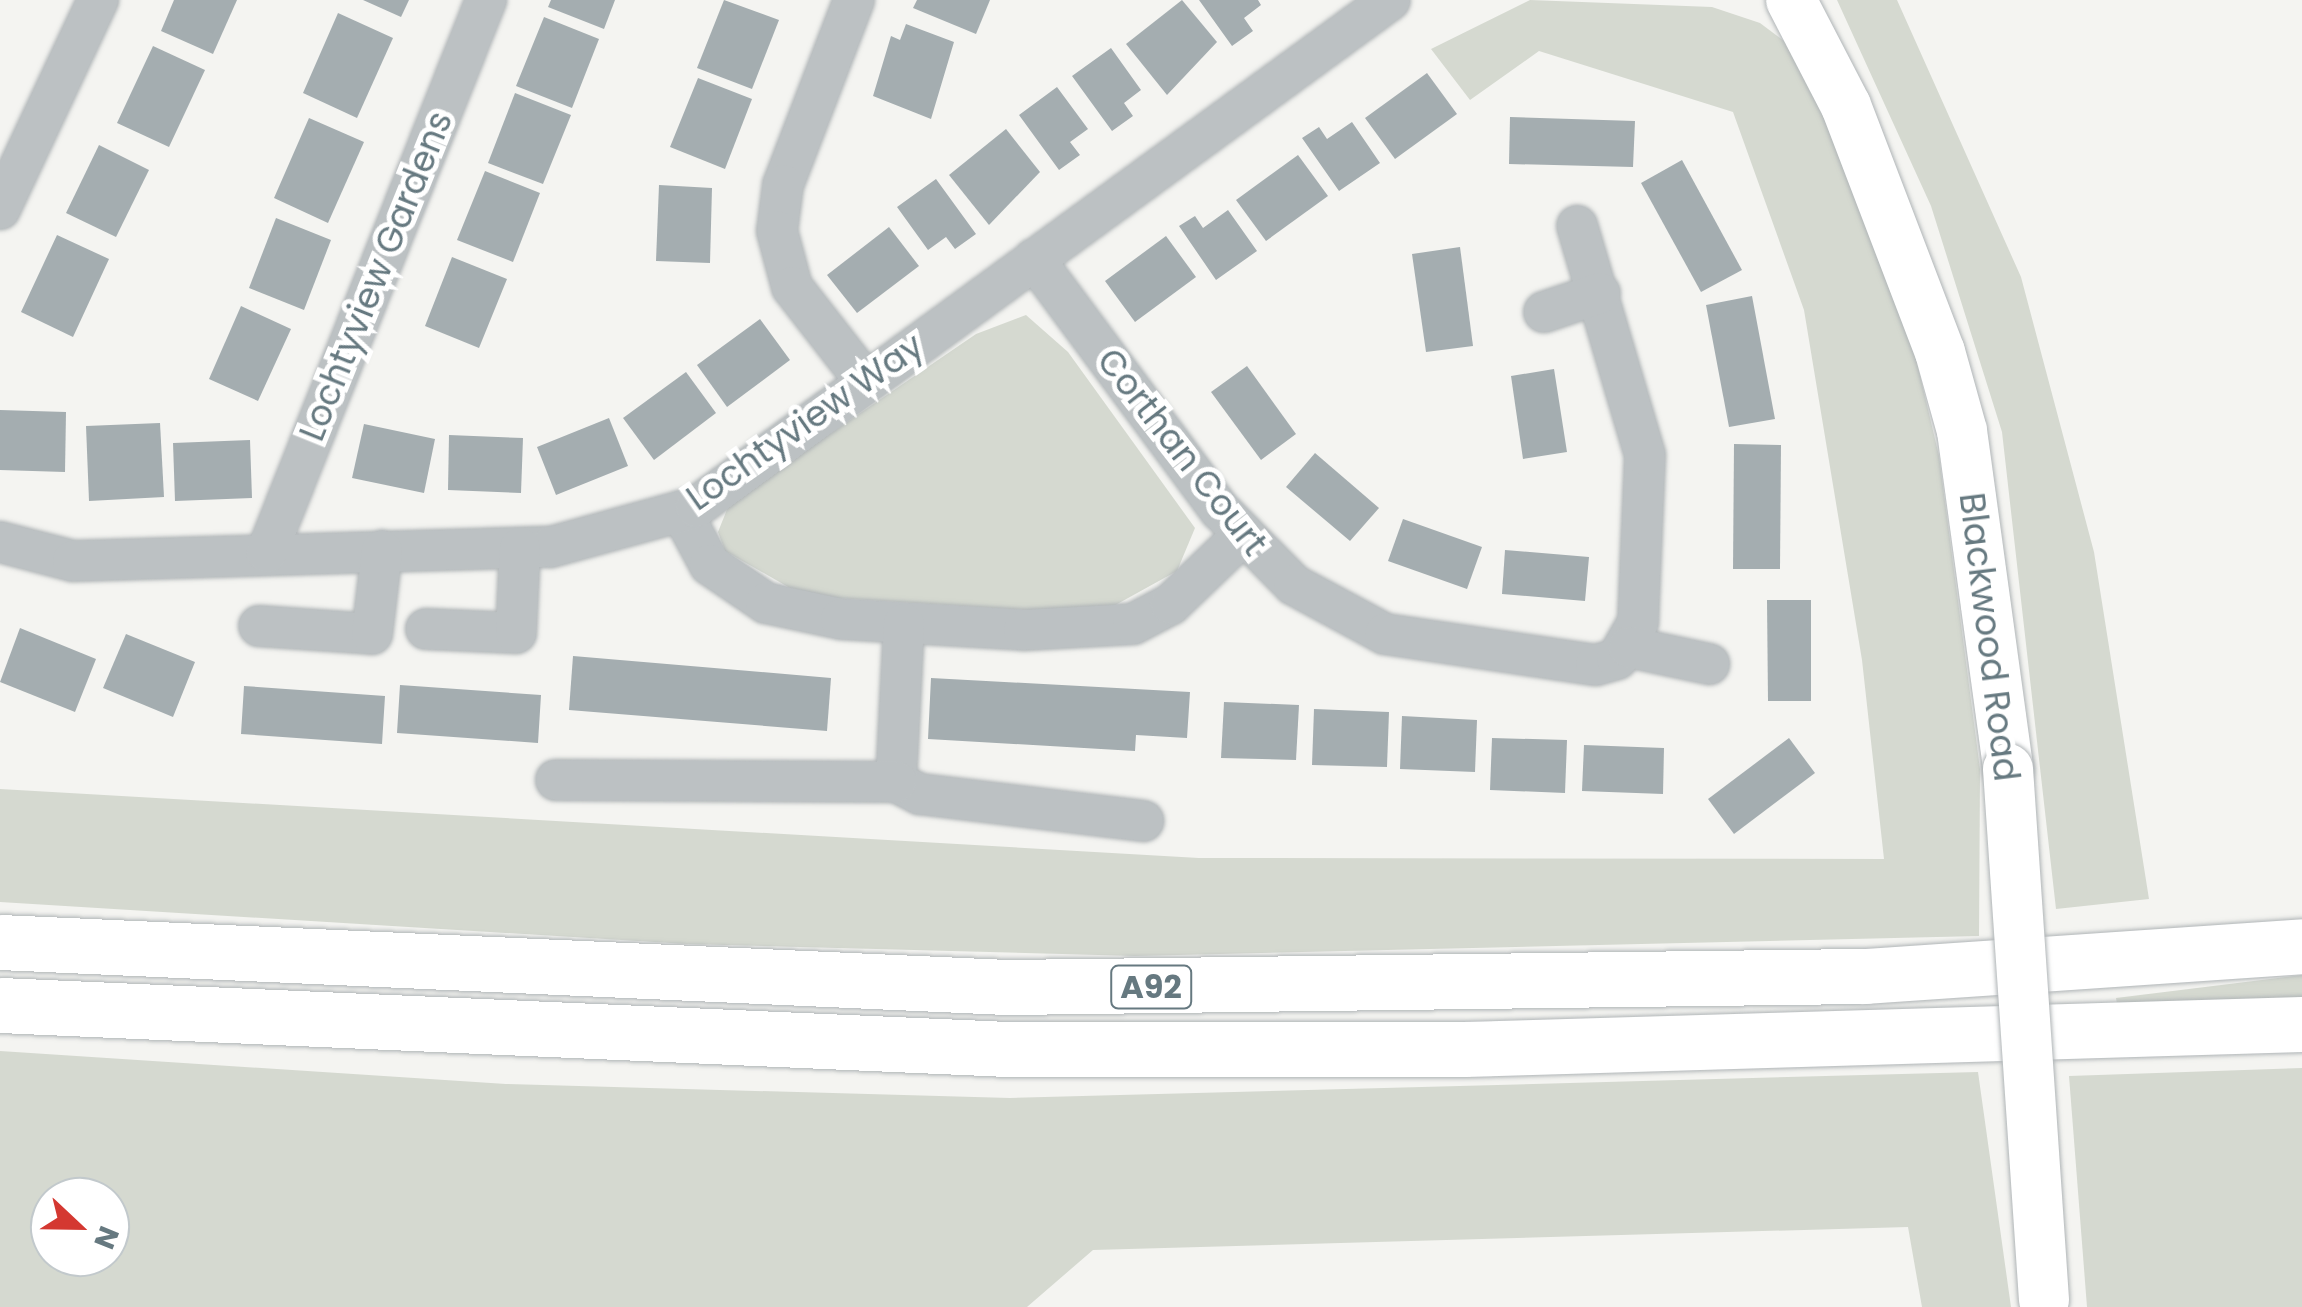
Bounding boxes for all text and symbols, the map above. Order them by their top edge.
street label: Lochtyview Gardens [291,105,461,447]
street label: Lochtyview Way [679,325,931,519]
street label: Corthan Court [1088,340,1276,564]
street label: Blackwood Road [1950,490,2028,784]
road number: A92 [1108,960,1194,1014]
north arrow [30,1177,130,1277]
text: N [84,1221,128,1255]

